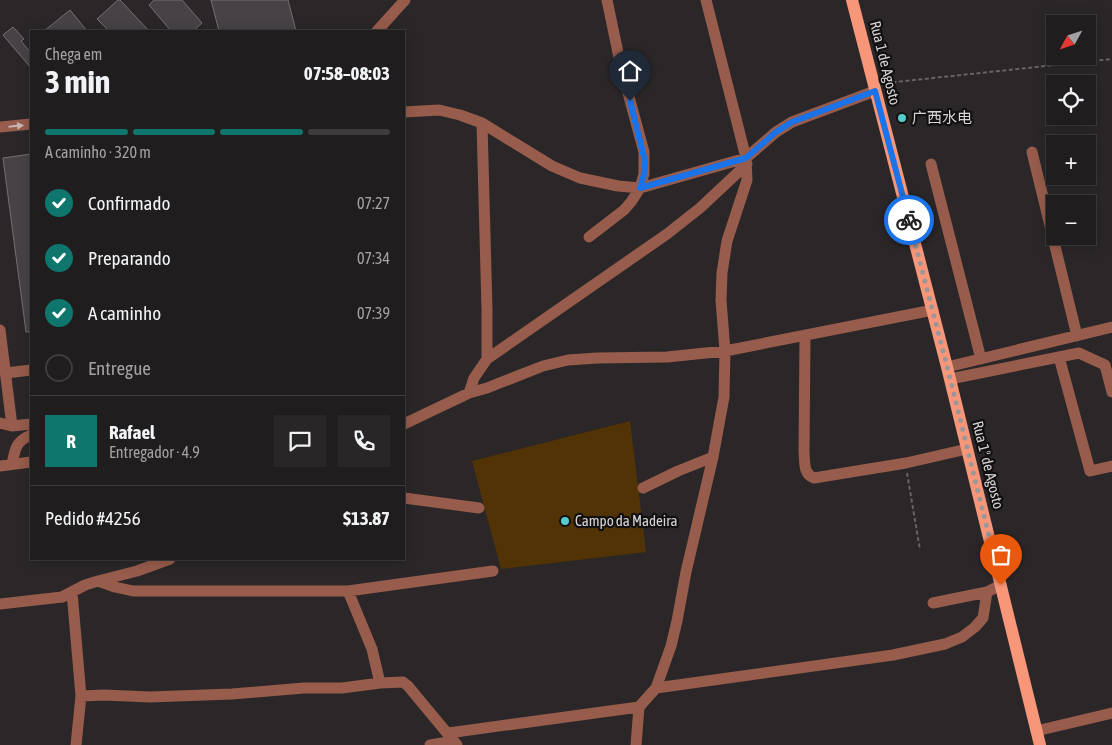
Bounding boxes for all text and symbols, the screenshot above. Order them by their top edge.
north arrow [1046,15,1096,65]
map controls [1046,15,1096,245]
street label: Rua 1 de Agosto [867,19,904,107]
text: Chega em [45,45,102,63]
pin [609,50,651,101]
icon: home [616,57,644,85]
text: 07:58–08:03 [304,62,390,84]
text: 3 min [45,63,110,100]
button: locate [1046,75,1096,125]
place label: 广西水电 [912,109,972,126]
marker: 广西水电 [896,112,908,124]
one-way arrow [8,122,24,130]
button: + [1046,135,1096,185]
text: A caminho · 320 m [45,143,151,161]
icon: check [45,189,73,217]
text: Confirmado [88,192,170,214]
text: 07:27 [357,194,390,212]
courier [884,195,934,245]
button: − [1046,195,1096,245]
icon: bike [895,206,923,234]
icon: check [45,244,73,272]
text: Preparando [88,247,171,269]
text: 07:34 [357,249,390,267]
icon: check [45,299,73,327]
text: A caminho [88,302,161,324]
text: 07:39 [357,304,390,322]
text: Entregue [88,357,151,379]
button: chat [274,415,326,467]
button: phone [338,415,390,467]
street label: Rua 1º de Agosto [969,419,1008,511]
text: Rafael [109,421,155,443]
text: R [66,430,76,452]
text: Entregador · 4.9 [109,443,200,461]
text: Pedido #4256 [45,507,141,529]
text: $13.87 [343,507,390,529]
place label: Campo da Madeira [575,512,677,529]
marker: Campo da Madeira [559,515,571,527]
pin [980,534,1022,585]
icon: bag [987,541,1015,569]

